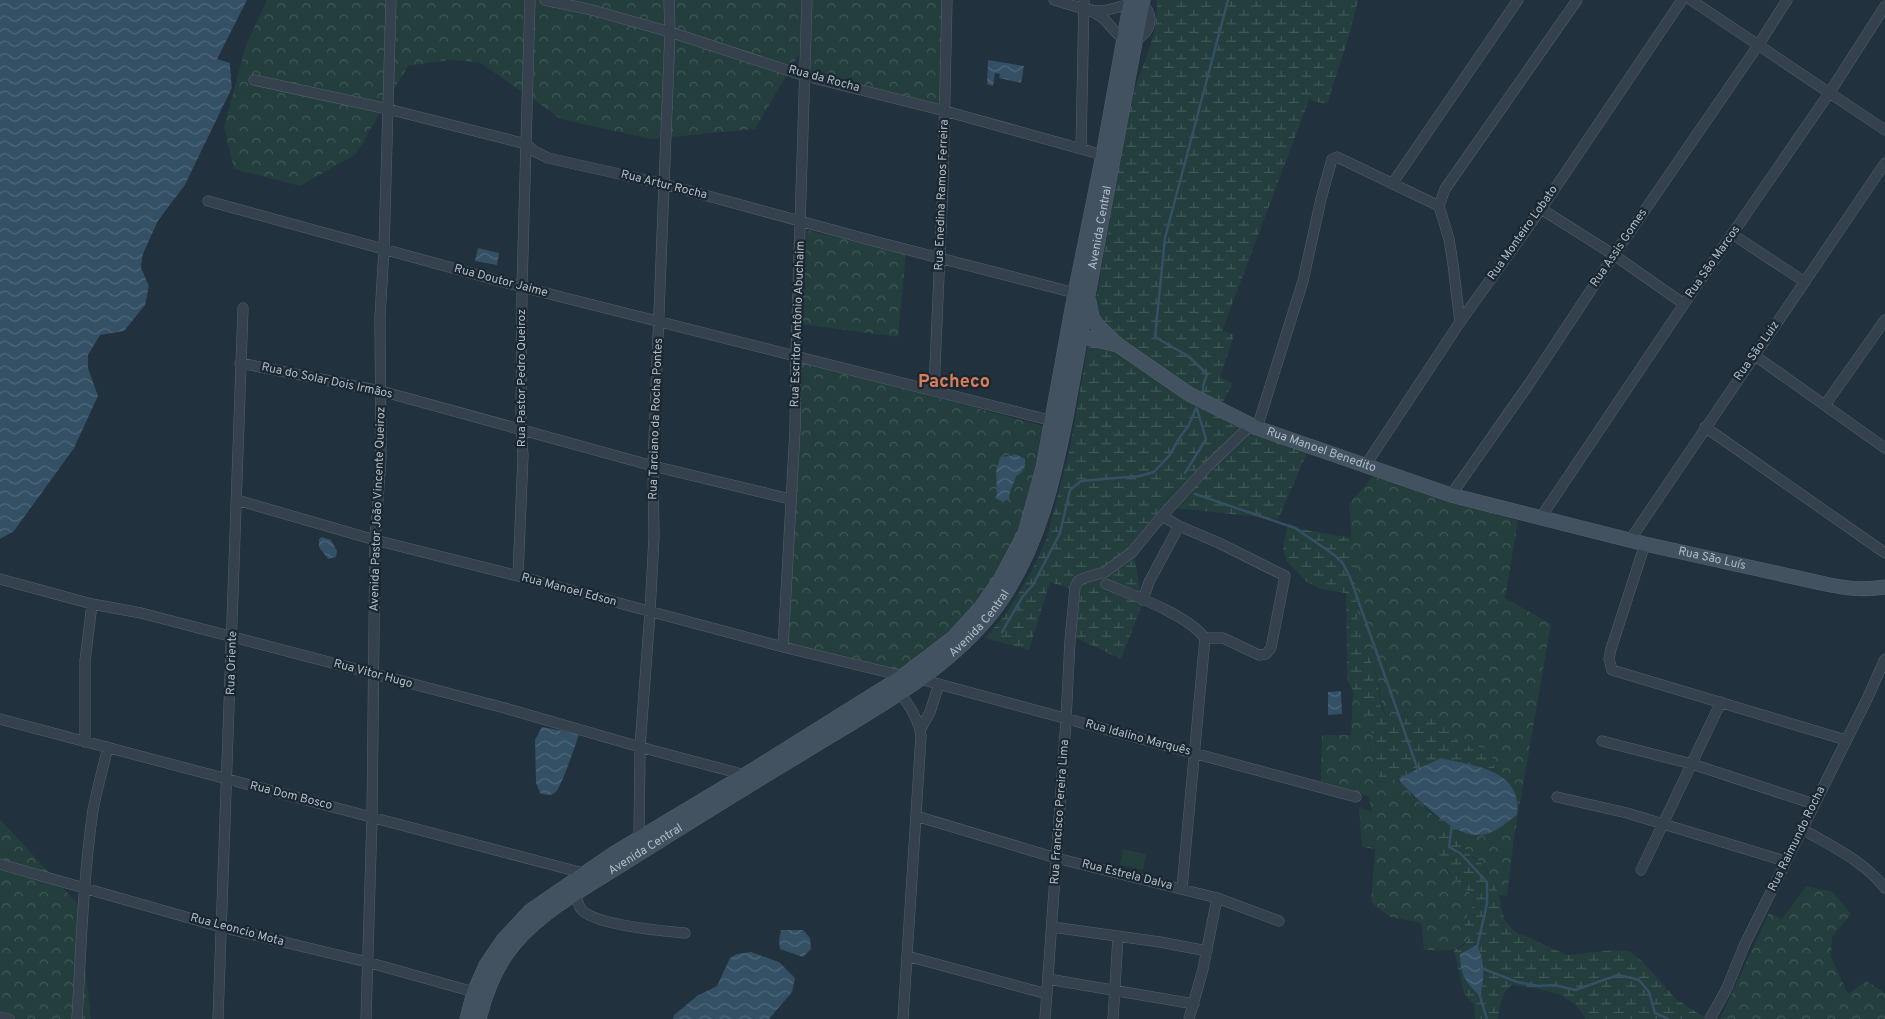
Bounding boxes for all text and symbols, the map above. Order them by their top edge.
street label: Rua da Rocha [786,62,862,96]
street label: Rua Enedina Ramos Ferreira [931,119,953,271]
street label: Rua Artur Rocha [619,167,709,203]
street label: Rua Monteiro Lobato [1484,182,1562,283]
street label: Avenida Central [1085,184,1116,271]
street label: Rua Assis Gomes [1587,206,1651,290]
street label: Rua São Marcos [1682,223,1744,301]
street label: Rua Escritor Antônio Abuchaim [787,240,809,408]
street label: Rua Doutor Jaime [452,261,550,301]
street label: Rua Pastor Pedro Queiroz [514,309,530,447]
street label: Rua São Luiz [1731,318,1783,384]
street label: Rua Tarciano da Rocha Pontes [645,338,667,500]
street label: Rua do Solar Dois Irmãos [260,359,394,403]
district label: Pacheco [918,371,990,394]
street label: Avenida Pastor João Vincente Queiroz [366,406,390,612]
street label: Rua Manoel Benedito [1264,424,1378,477]
street label: Rua São Luís [1677,544,1747,574]
street label: Rua Manoel Edson [520,570,618,610]
street label: Avenida Central [946,587,1014,661]
street label: Rua Oriente [223,631,241,695]
street label: Rua Vitor Hugo [332,656,415,692]
street label: Rua Idalino Marquês [1083,716,1193,760]
street label: Rua Francisco Pereira Lima [1047,739,1073,885]
street label: Rua Dom Bosco [248,778,334,814]
street label: Rua Raimundo Rocha [1765,784,1829,894]
street label: Avenida Central [606,820,686,879]
street label: Rua Estrela Dalva [1080,856,1174,894]
street label: Rua Leoncio Mota [188,910,286,950]

